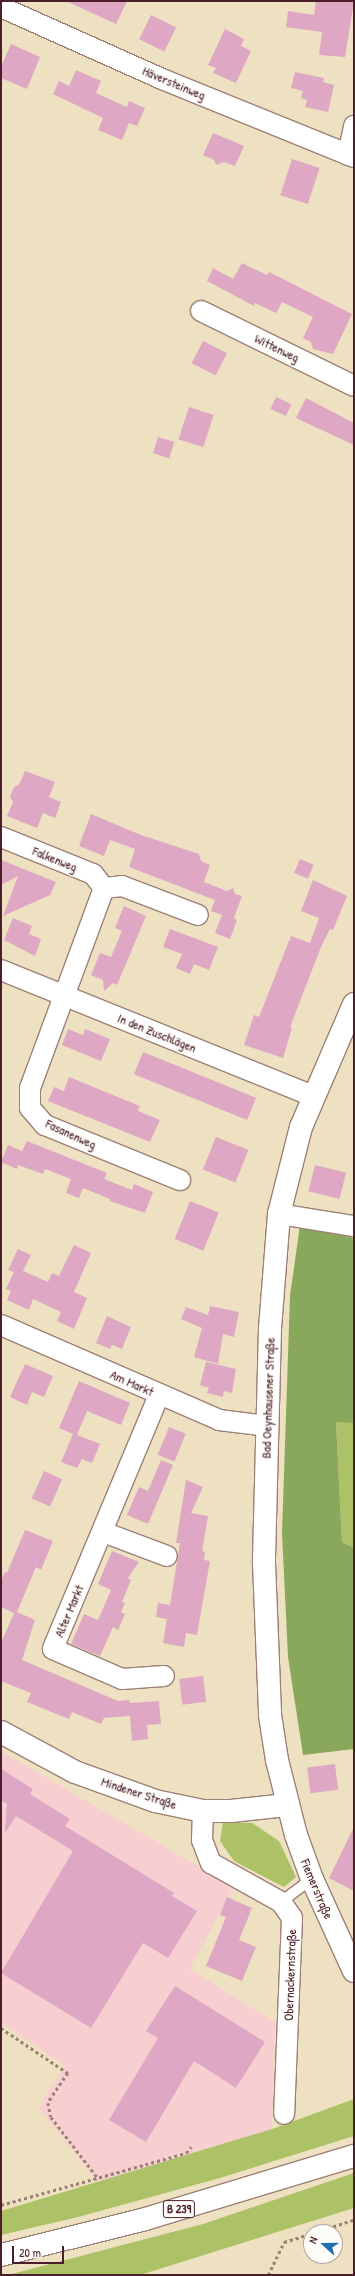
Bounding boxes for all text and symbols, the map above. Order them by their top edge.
street label: Häversteinweg [140,63,208,103]
street label: Wittenweg [252,330,302,366]
street label: Falkenweg [30,843,80,875]
street label: In den Zuschlägen [115,1010,199,1056]
street label: Fasanenweg [43,1116,99,1152]
street label: Bad Oeynhausener Straße [258,1337,278,1459]
street label: Am Markt [108,1367,156,1399]
street label: Alter Markt [51,1583,87,1639]
street label: Mindener Straße [99,1773,179,1813]
street label: Fiemerstraße [297,1857,337,1921]
street label: Obernackernstraße [281,1929,299,2021]
road number: B 239 [162,2199,196,2219]
north arrow [303,2224,343,2264]
text: N [305,2235,320,2245]
scale bar [14,2238,66,2264]
text: 20 m [19,2244,41,2261]

